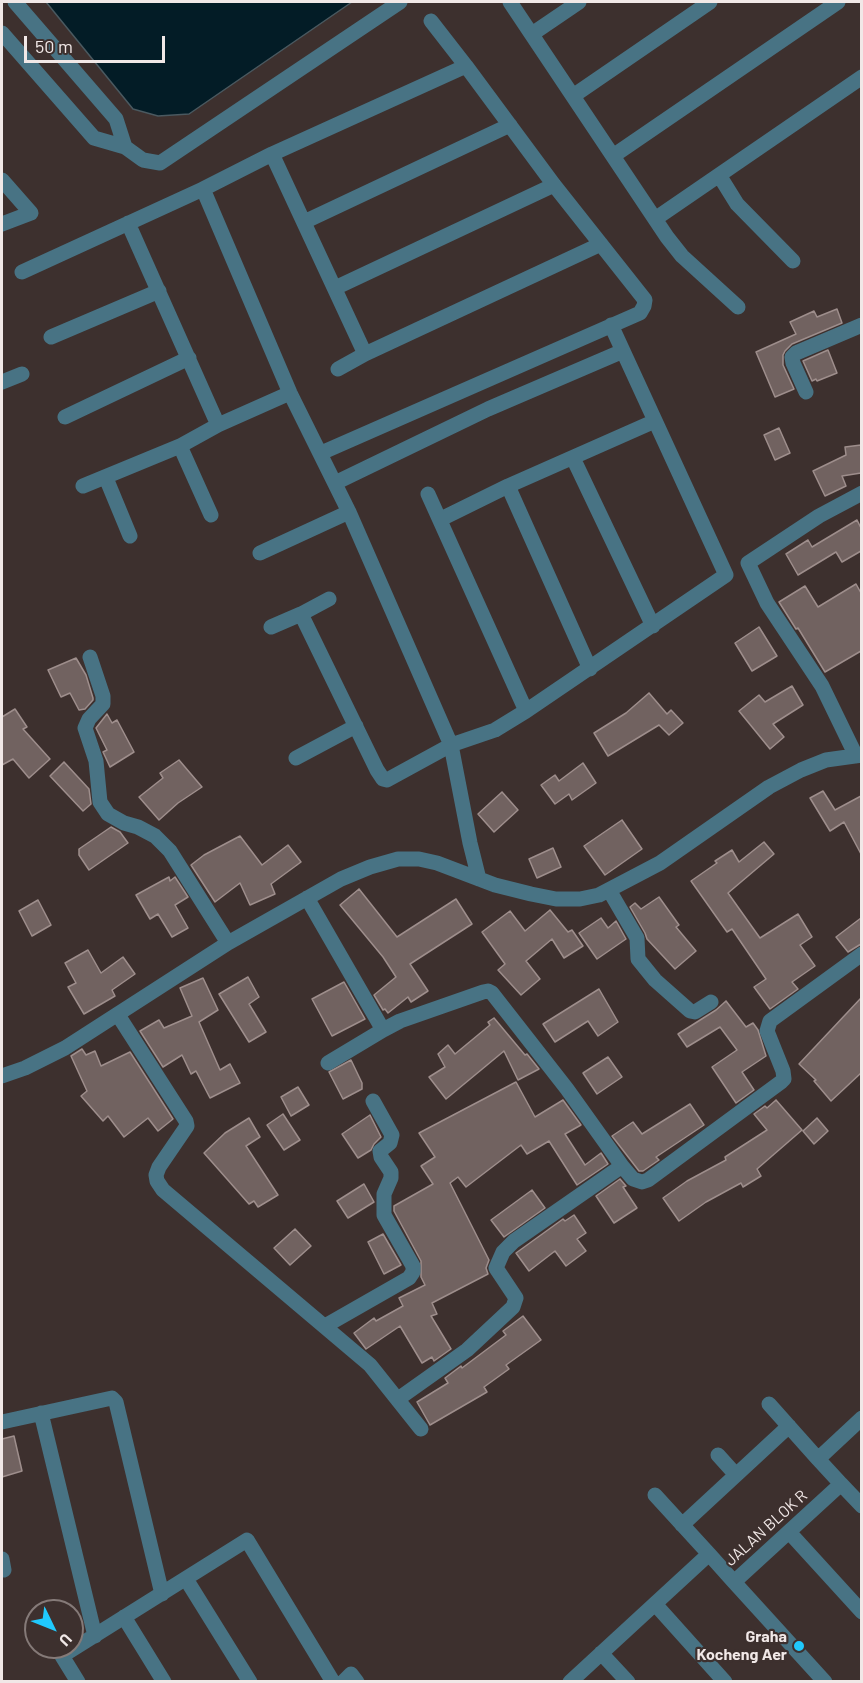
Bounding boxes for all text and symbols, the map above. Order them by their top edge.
scale bar [27,24,168,62]
text: 50 m [35,35,73,57]
street label: JALAN BLOK R [721,1486,811,1570]
north arrow [24,1599,84,1659]
place label: Graha Kocheng Aer [696,1627,787,1665]
text: U [56,1630,76,1650]
marker: Graha Kocheng Aer [792,1639,806,1653]

